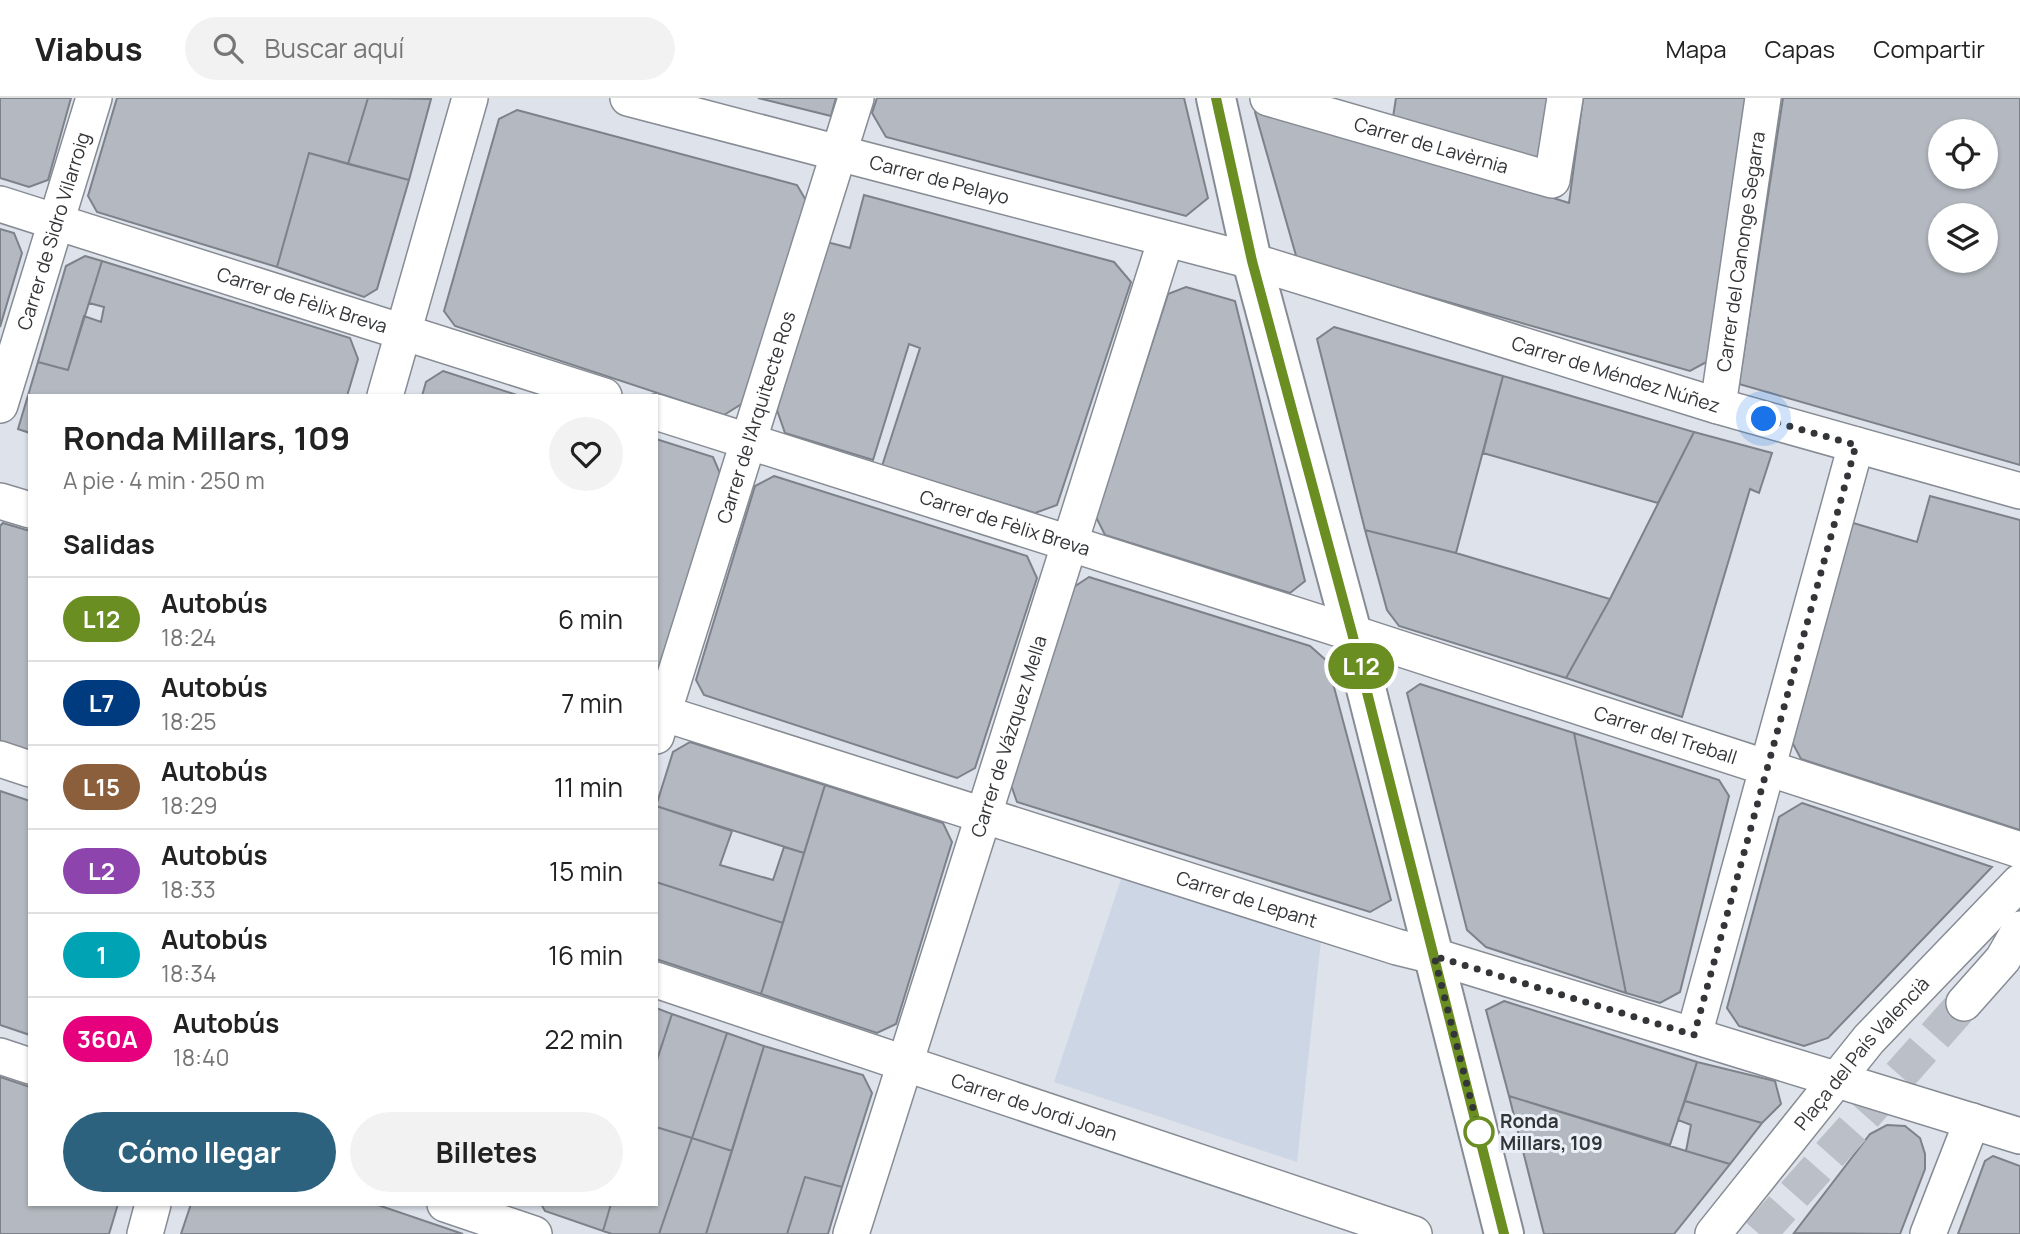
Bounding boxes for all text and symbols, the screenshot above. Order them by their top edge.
search box [185,17,675,80]
text: Viabus [35,26,143,71]
icon: search [209,29,247,67]
text: Buscar aquí [265,30,404,66]
text: Mapa [1666,32,1727,65]
text: Capas [1765,32,1835,65]
text: Compartir [1873,32,1985,65]
street label: Carrer de Lavèrnia [1351,111,1512,180]
map controls [1928,119,1998,273]
button: locate [1928,119,1998,189]
street label: Carrer de Sidro Vilarroig [11,129,96,333]
street label: Carrer del Canonge Segarra [1710,130,1771,374]
street label: Carrer de Pelayo [867,149,1012,210]
button: layers [1928,203,1998,273]
street label: Carrer de Fèlix Breva [214,261,391,339]
street label: Carrer de l'Arquitecte Ros [710,308,801,527]
street label: Carrer de Méndez Núñez [1509,330,1723,419]
your location [1746,401,1781,436]
text: Ronda Millars, 109 [63,415,350,460]
button: heart [549,417,623,491]
text: A pie · 4 min · 250 m [63,464,265,496]
street label: Carrer de Fèlix Breva [916,484,1093,562]
text: Salidas [63,526,155,562]
text: Autobús [161,585,268,621]
text: 6 min [558,601,623,637]
text: L12 [83,602,120,635]
text: 18:24 [161,621,216,653]
street label: Carrer de Vázquez Mella [964,632,1053,841]
line badge: L12 [1321,643,1401,689]
text: L12 [1342,649,1380,682]
text: Autobús [161,669,268,705]
text: 7 min [561,685,623,721]
text: L7 [89,686,114,719]
street label: Carrer del Treball [1591,700,1740,770]
text: 18:25 [161,705,217,737]
text: Autobús [161,753,268,789]
text: 11 min [554,769,623,805]
text: L15 [83,770,120,803]
text: 18:29 [161,789,218,821]
text: Autobús [161,837,268,873]
text: 15 min [549,853,623,889]
text: L2 [88,854,115,887]
street label: Carrer de Lepant [1173,864,1321,934]
text: 18:33 [161,873,216,905]
text: Autobús [161,921,268,957]
text: 16 min [548,937,623,973]
text: 1 [96,938,107,971]
text: 18:34 [161,957,216,989]
street label: Plaça del País Valencià [1788,971,1935,1135]
text: Autobús [173,1005,279,1041]
text: 22 min [545,1021,623,1057]
text: 360A [77,1022,138,1055]
text: 18:40 [173,1041,230,1073]
street label: Carrer de Jordi Joan [948,1067,1121,1147]
place label: Ronda Millars, 109 [1500,1108,1603,1156]
button: Cómo llegar [63,1112,336,1192]
button: Billetes [350,1112,623,1192]
marker: Ronda Millars, 109 [1464,1117,1494,1147]

